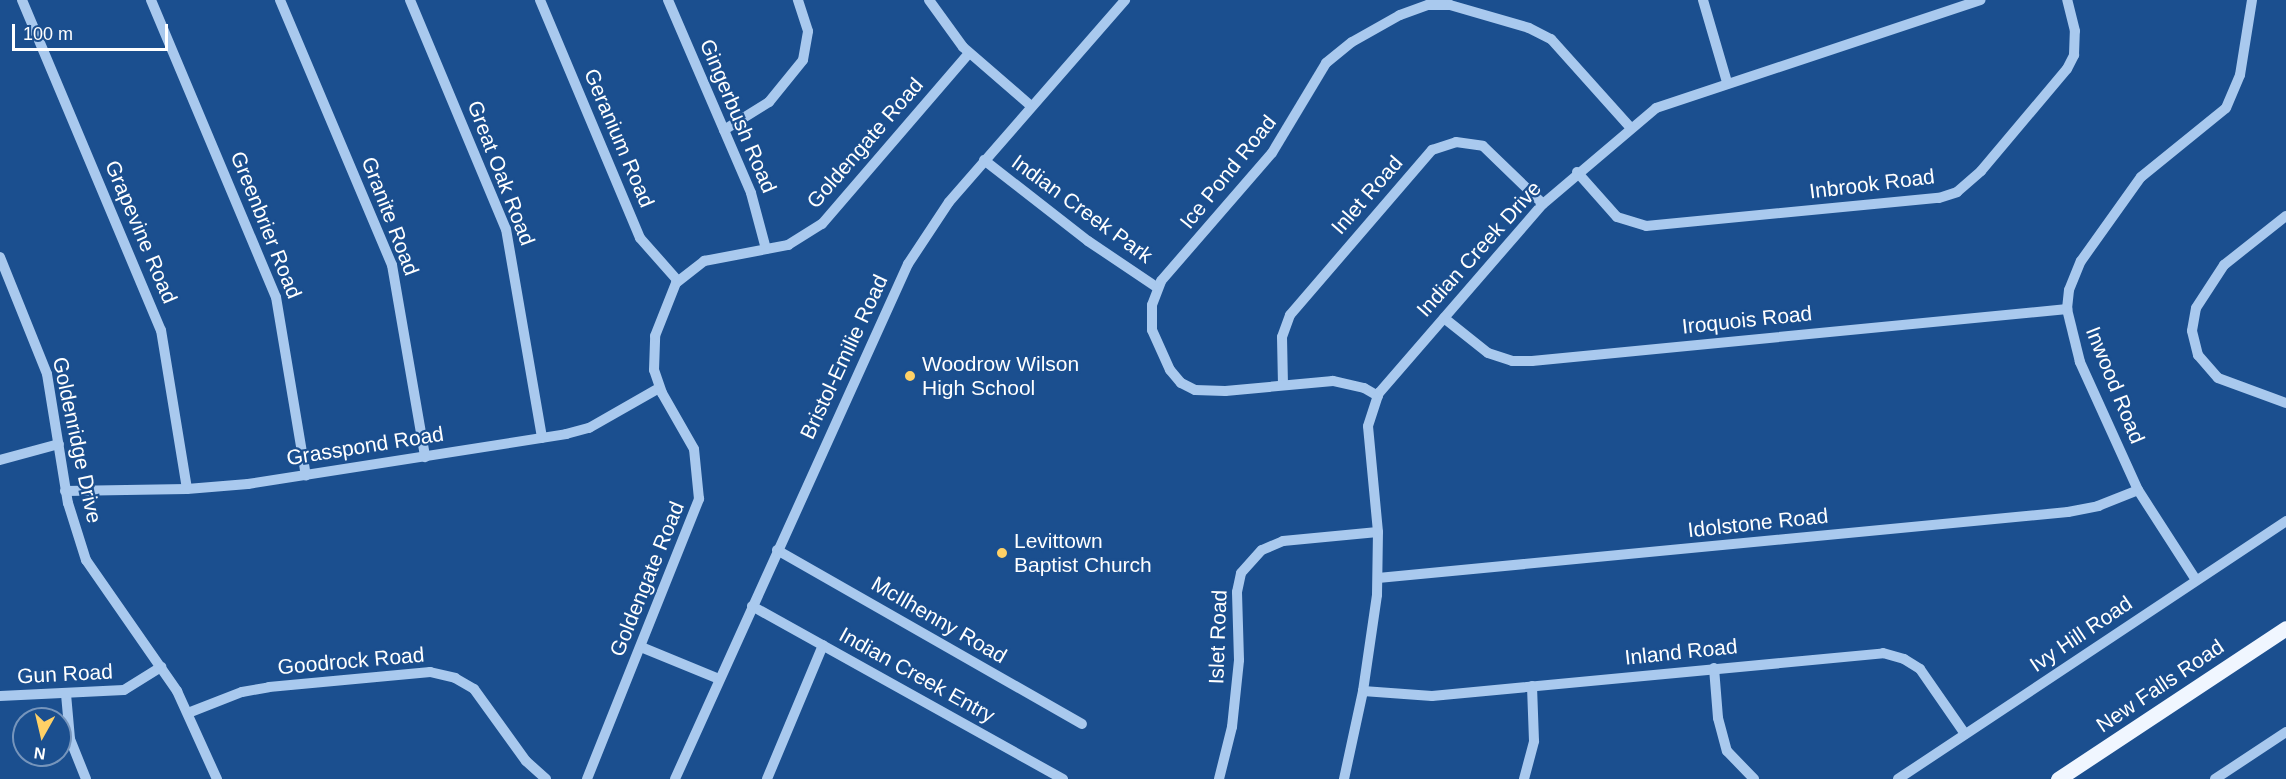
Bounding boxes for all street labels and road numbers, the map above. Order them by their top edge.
street label: Gingerbush Road [694,35,782,197]
street label: Geranium Road [578,65,660,211]
street label: Goldengate Road [801,73,929,213]
street label: Great Oak Road [462,97,540,249]
street label: Ice Pond Road [1174,110,1282,234]
street label: Greenbrier Road [225,148,307,302]
street label: Indian Creek Park [1007,149,1157,269]
street label: Inlet Road [1326,151,1408,239]
street label: Granite Road [356,153,424,279]
street label: Grapevine Road [100,157,182,307]
street label: Inbrook Road [1808,164,1936,204]
street label: Indian Creek Drive [1411,176,1547,322]
street label: Bristol-Emilie Road [795,271,893,443]
street label: Iroquois Road [1681,301,1813,339]
street label: Inwood Road [2080,323,2150,447]
street label: Goldenridge Drive [47,355,107,525]
street label: Grasspond Road [285,421,445,471]
street label: Goldengate Road [604,498,690,660]
street label: Idolstone Road [1686,503,1830,543]
street label: McIlhenny Road [867,571,1011,669]
street label: Islet Road [1204,589,1232,685]
street label: Ivy Hill Road [2025,591,2137,677]
street label: Indian Creek Entry [835,622,999,728]
street label: Inland Road [1623,634,1739,670]
street label: New Falls Road [2092,634,2228,738]
street label: Goodrock Road [277,642,425,680]
street label: Gun Road [17,659,113,689]

